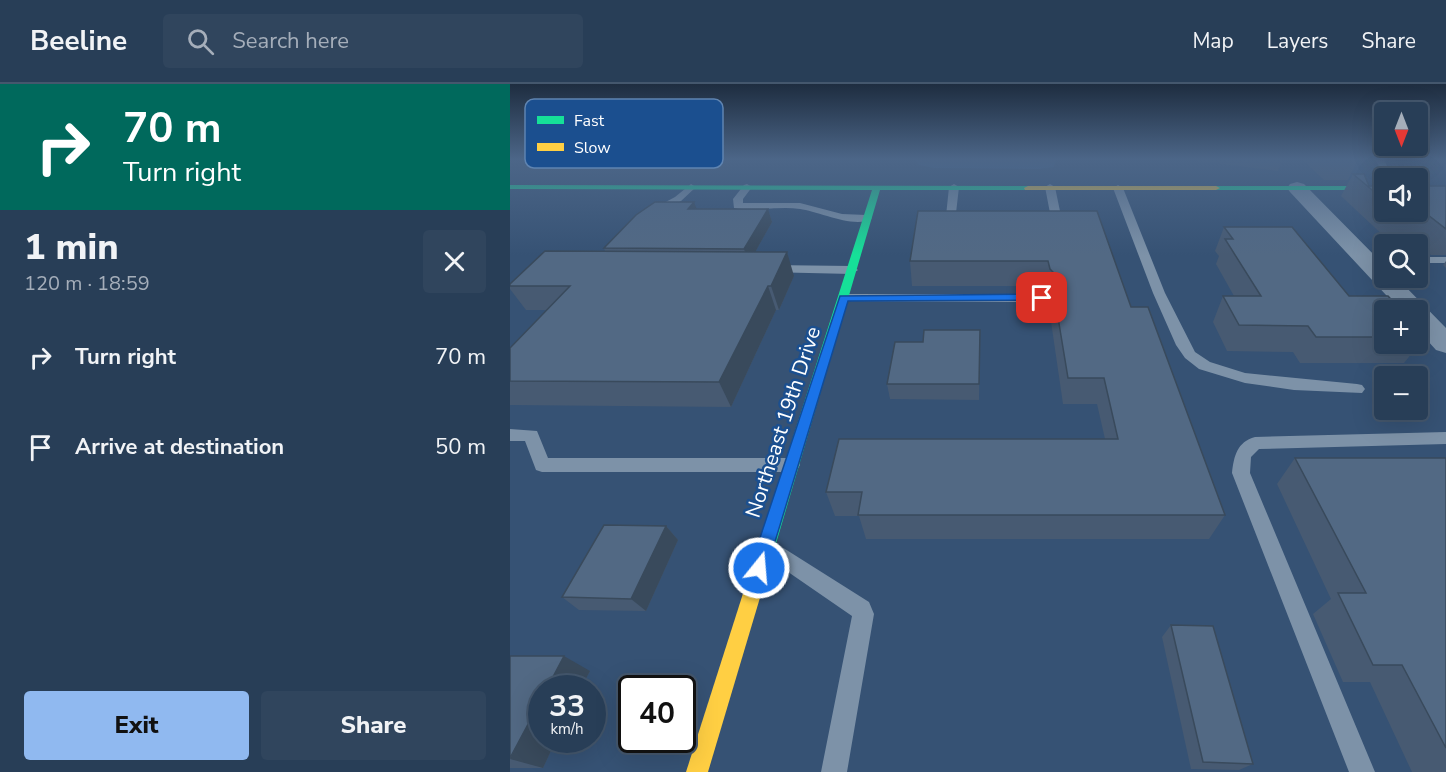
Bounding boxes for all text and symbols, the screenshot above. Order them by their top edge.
search box [163,14,583,68]
text: Beeline [30,22,127,60]
icon: search [184,25,217,58]
text: Search here [232,26,349,56]
text: Map [1192,27,1234,55]
text: Layers [1267,27,1328,55]
text: Share [1361,27,1416,55]
legend [525,99,723,168]
text: 70 m [123,100,222,157]
north arrow [1374,102,1428,156]
map controls [1374,102,1428,420]
icon: right [24,108,102,186]
text: Fast [574,110,605,132]
text: Slow [574,137,611,159]
text: Turn right [123,154,241,191]
button: sound [1374,168,1428,222]
text: 1 min [24,223,119,272]
button: close [423,230,486,293]
button: search [1374,234,1428,288]
text: 120 m · 18:59 [24,270,150,297]
pin [1016,272,1067,323]
icon: arrive [1025,281,1058,314]
button: + [1374,300,1428,354]
street label: Northeast 19th Drive [739,323,827,521]
icon: right [24,341,57,374]
text: Turn right [75,342,176,372]
text: 70 m [435,342,486,372]
button: − [1374,366,1428,420]
icon: arrive [24,431,57,464]
text: Arrive at destination [75,432,284,462]
text: 50 m [435,432,486,462]
position arrow [727,536,791,600]
speed limit sign: 40 [618,675,696,753]
text: 33 [549,686,585,727]
button: Exit [24,691,249,760]
button: Share [261,691,486,760]
text: km/h [550,719,584,739]

